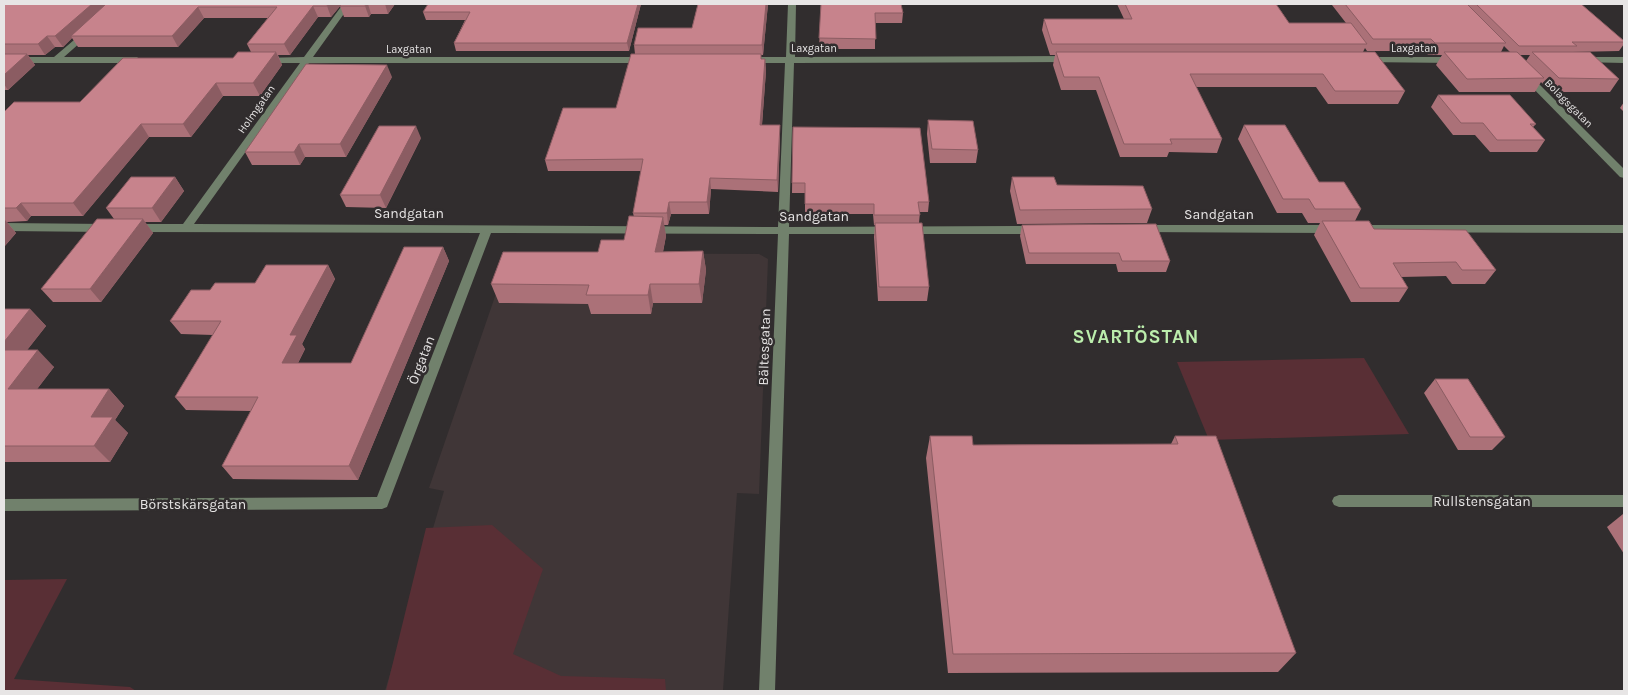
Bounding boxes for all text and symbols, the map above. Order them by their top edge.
street label: Laxgatan [791,42,837,55]
street label: Laxgatan [1391,42,1437,55]
street label: Laxgatan [386,43,432,56]
street label: Bolagsgatan [1542,76,1596,130]
street label: Holmgatan [235,83,278,136]
street label: Sandgatan [374,205,444,222]
street label: Sandgatan [1184,206,1254,223]
street label: Sandgatan [779,208,849,225]
street label: Bältesgatan [755,308,774,386]
district label: SVARTÖSTAN [1073,325,1199,348]
street label: Örgatan [404,333,439,387]
street label: Rullstensgatan [1433,493,1531,510]
street label: Börstskärsgatan [140,496,246,513]

